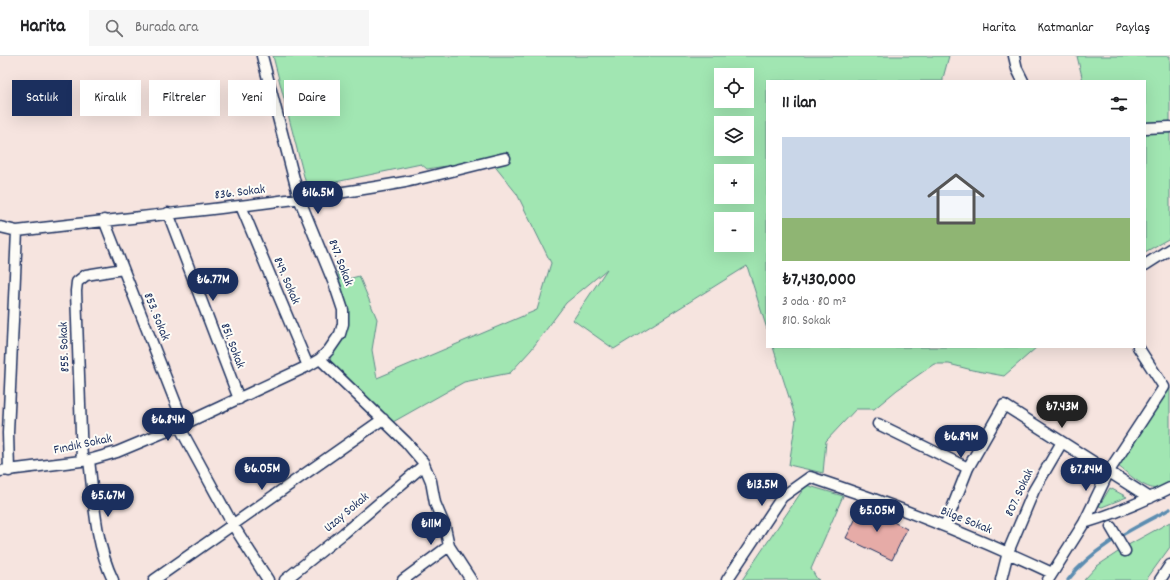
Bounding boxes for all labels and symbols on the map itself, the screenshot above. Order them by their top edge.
street label: 836. Sokak [214,180,266,206]
pin: ₺16.5M [285,181,351,215]
street label: 847. Sokak [322,237,358,289]
street label: 849. Sokak [267,254,305,308]
pin: ₺6.77M [180,268,246,302]
street label: 853. Sokak [138,290,174,344]
street label: 851. Sokak [215,320,249,372]
street label: 855. Sokak [55,321,75,373]
pin: ₺7.43M [1029,395,1095,429]
pin: ₺6.84M [135,408,201,442]
pin: ₺6.89M [928,425,994,459]
street label: Fındık Sokak [52,430,114,460]
pin: ₺6.05M [229,457,295,491]
pin: ₺7.84M [1053,458,1119,492]
street label: 807. Sokak [1001,466,1039,520]
pin: ₺13.5M [729,473,795,507]
pin: ₺5.67M [75,484,141,518]
street label: Uzay Sokak [320,488,374,538]
pin: ₺5.05M [844,499,910,533]
street label: Bilge Sokak [937,502,995,540]
pin: ₺11M [407,512,455,546]

